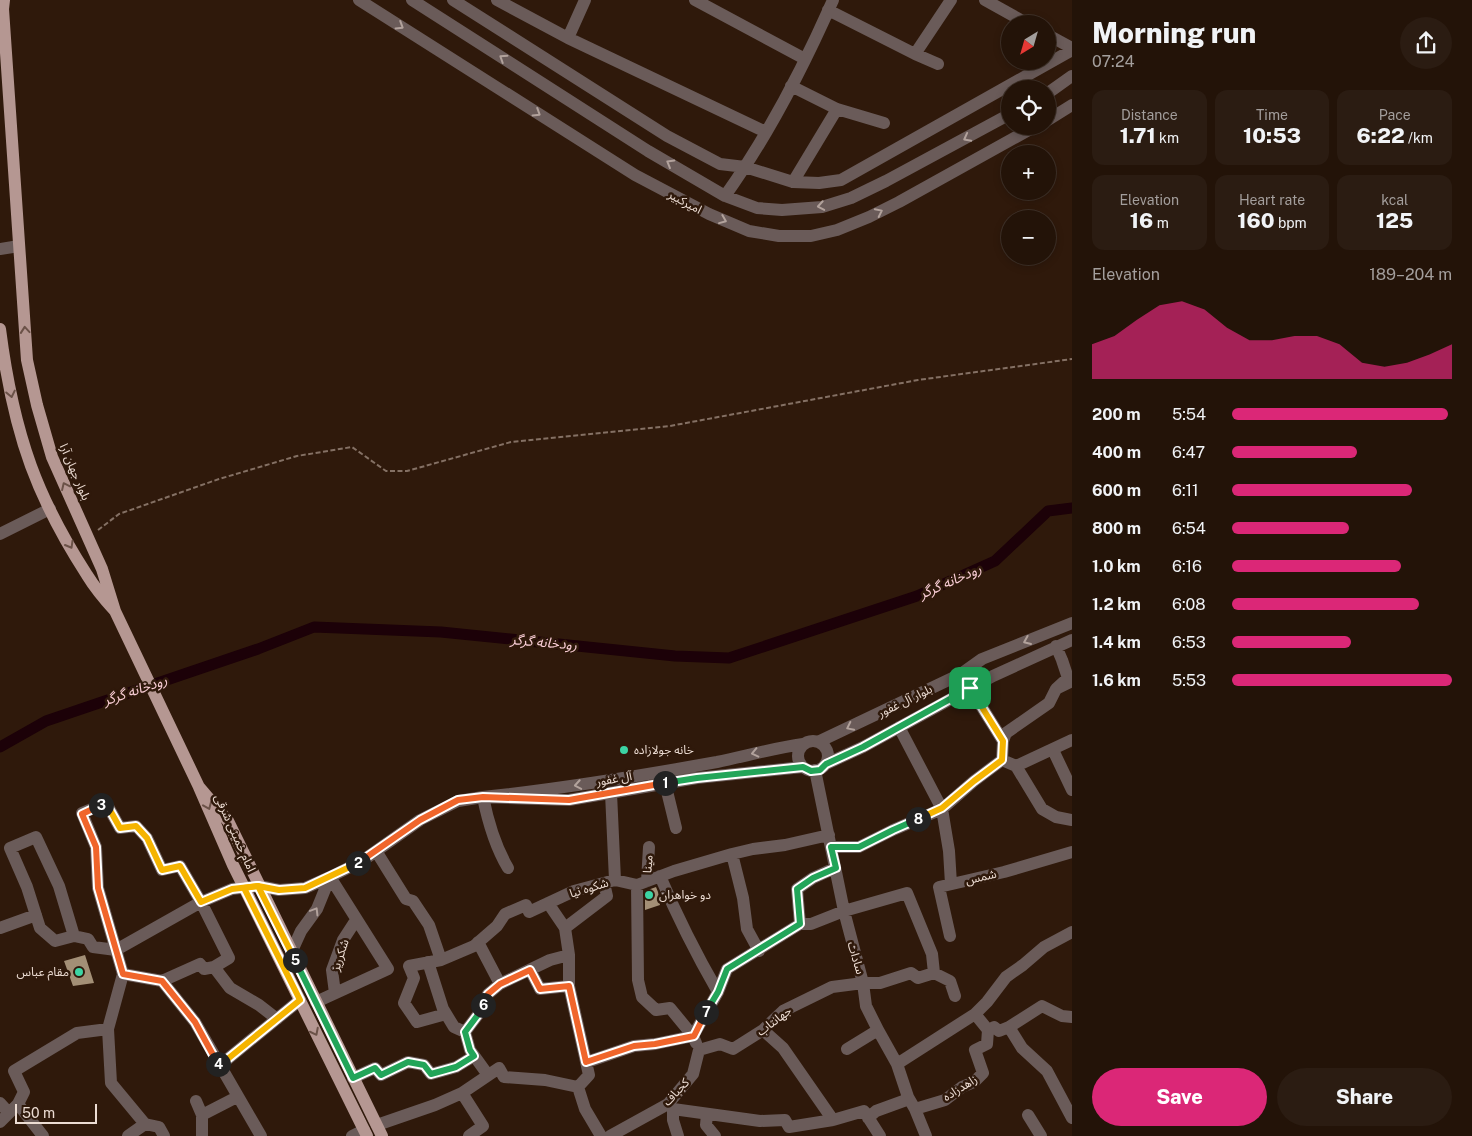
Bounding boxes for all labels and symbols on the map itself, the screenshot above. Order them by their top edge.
north arrow [1001,15,1056,70]
one-way arrow [394,20,404,29]
one-way arrow [499,55,508,64]
one-way arrow [532,107,541,116]
one-way arrow [964,131,973,141]
one-way arrow [666,160,675,170]
street label: امیرکبیر [665,187,704,217]
one-way arrow [816,201,825,211]
one-way arrow [874,208,883,218]
one-way arrow [718,214,727,224]
one-way arrow [19,326,30,334]
one-way arrow [5,390,16,399]
street label: بلوار جهان آرا [57,442,93,502]
one-way arrow [61,482,72,491]
one-way arrow [63,540,73,549]
water label: رودخانه گرگر [915,560,984,603]
water label: رودخانه گرگر [509,631,578,654]
one-way arrow [1023,634,1032,645]
pin [949,667,991,709]
water label: رودخانه گرگر [100,672,169,710]
street label: بلوار آل غفور [875,682,935,721]
one-way arrow [846,721,855,731]
place label: خانه جولازاده [634,743,694,757]
marker: خانه جولازاده [618,744,630,756]
one-way arrow [751,747,760,758]
street label: آل غفور [594,769,633,789]
pin: 1 [652,770,678,796]
one-way arrow [574,780,583,790]
pin: 3 [88,792,114,818]
street label: امام خمینی شرقی [210,792,258,875]
one-way arrow [201,801,212,810]
pin: 8 [906,806,930,832]
pin: 2 [346,850,370,876]
street label: مینا [640,854,656,874]
street label: شمس [964,867,998,887]
street label: شکوه نیا [568,875,610,901]
place label: دو خواهران [659,888,711,902]
marker: دو خواهران [643,889,655,901]
one-way arrow [308,907,318,916]
street label: شکرریز [328,937,352,974]
street label: سادات [845,940,867,976]
pin: 5 [282,948,308,972]
place label: مقام عباس [16,965,69,981]
marker: مقام عباس [73,966,85,978]
pin: 6 [470,992,496,1018]
pin: 7 [694,1000,718,1024]
street label: جهانتاب [754,1003,794,1039]
one-way arrow [309,1027,319,1036]
pin: 4 [206,1052,230,1076]
street label: زاهدزاده [940,1072,980,1104]
street label: کجباف [660,1075,693,1109]
scale bar [15,1101,98,1124]

